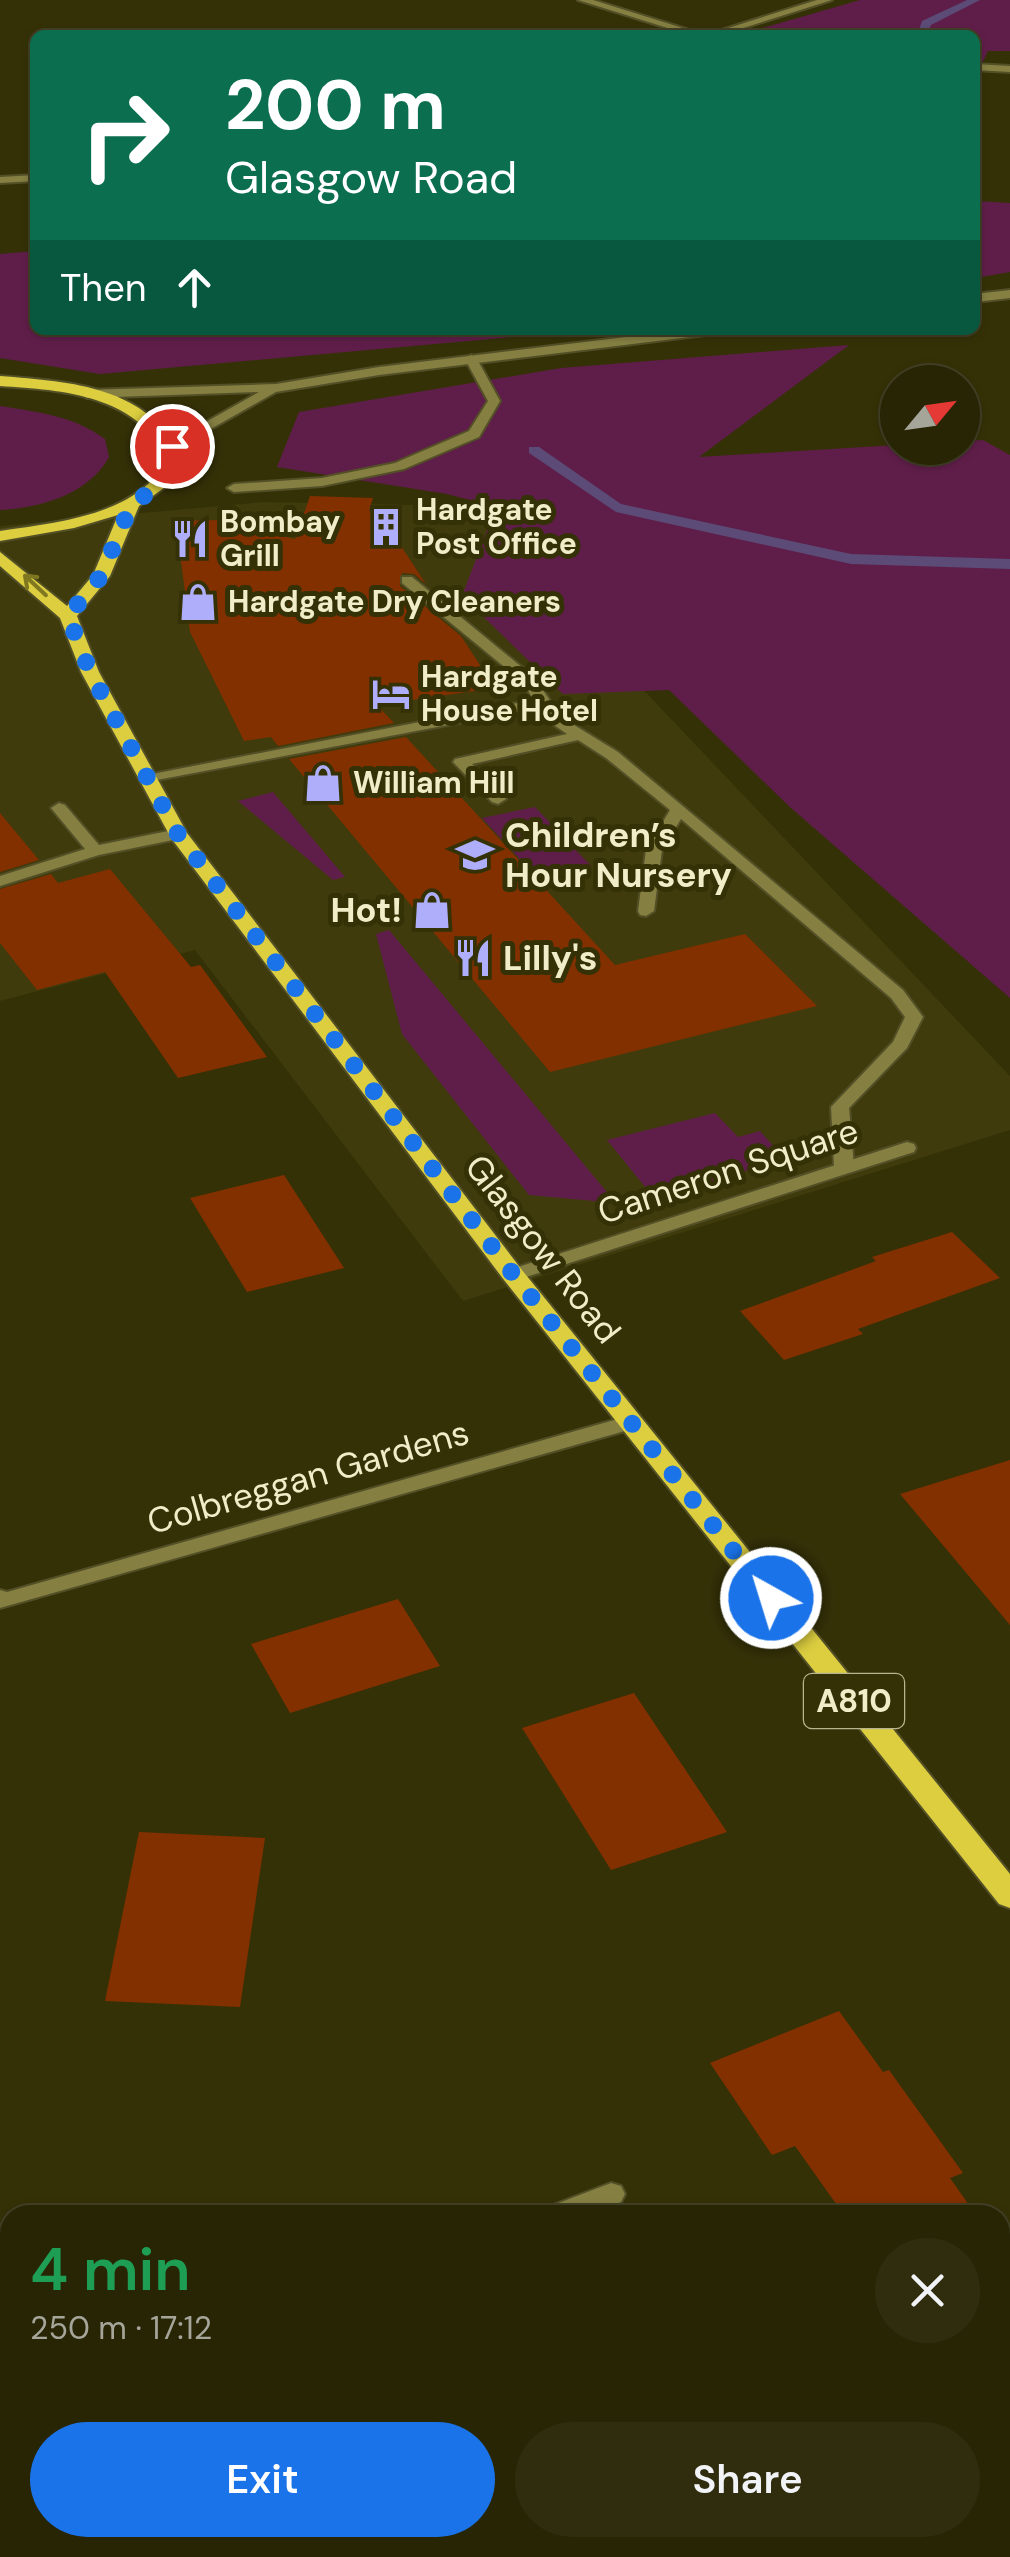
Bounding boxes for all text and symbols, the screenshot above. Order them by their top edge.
text: 200 m [225,60,446,151]
icon: right [60,70,190,200]
text: Glasgow Road [225,148,517,207]
icon: ahead [167,260,222,315]
text: Then [60,263,147,313]
north arrow [880,365,980,465]
map controls [880,365,980,465]
pin [130,404,215,489]
icon: arrive [145,419,200,474]
place label: Hardgate Post Office [416,490,577,563]
place label: Bombay Grill [220,502,340,575]
building icon: Hardgate Post Office [365,506,407,548]
restaurant icon: Bombay Grill [169,518,211,560]
one-way arrow [23,574,48,597]
shop icon: Hardgate Dry Cleaners [177,581,219,623]
place label: Hardgate Dry Cleaners [228,582,561,621]
place label: Hardgate House Hotel [421,657,598,730]
hotel icon: Hardgate House Hotel [370,673,412,715]
shop icon: William Hill [302,762,344,804]
place label: William Hill [353,763,515,802]
place label: Children’s Hour Nursery [505,812,732,898]
school or university icon: Children’s Hour Nursery [454,834,496,876]
place label: Hot! [330,887,402,933]
shop icon: Hot! [411,889,453,931]
place label: Lilly's [503,935,597,981]
restaurant icon: Lilly's [452,937,494,979]
street label: Cameron Square [592,1107,864,1235]
street label: Glasgow Road [455,1145,631,1353]
street label: Colbreggan Gardens [142,1409,474,1545]
position arrow [719,1546,823,1650]
road number: A810 [804,1674,904,1728]
text: 4 min [30,2230,191,2309]
button: close [875,2238,980,2343]
text: 250 m · 17:12 [30,2307,212,2349]
button: Exit [30,2422,495,2537]
button: Share [515,2422,980,2537]

